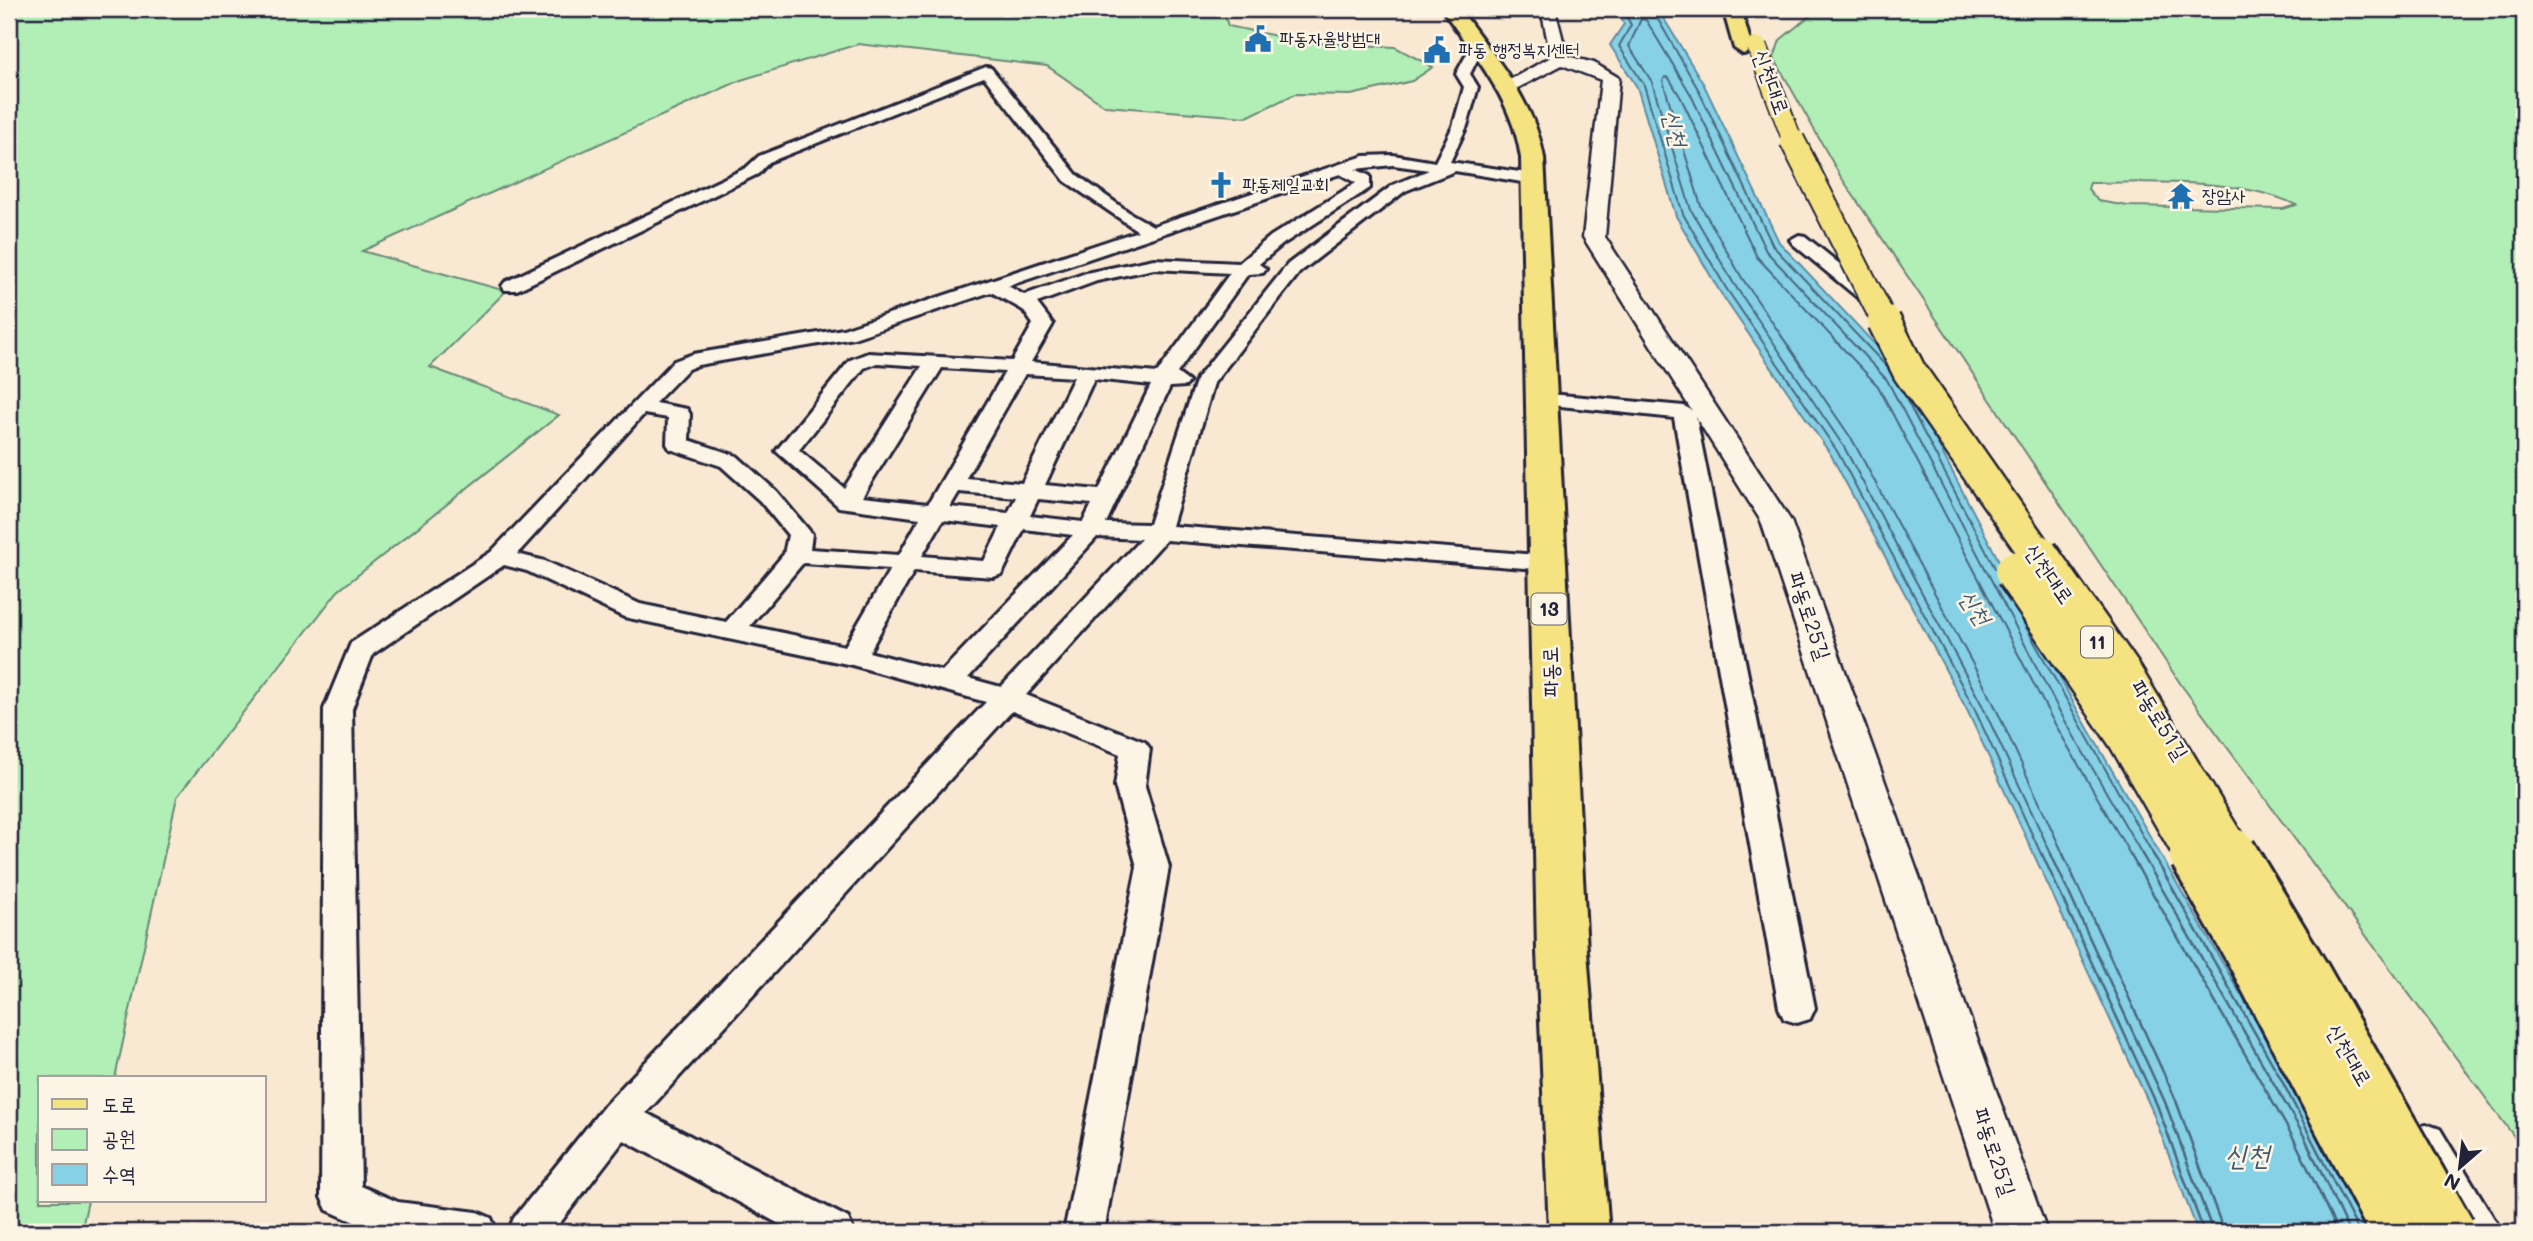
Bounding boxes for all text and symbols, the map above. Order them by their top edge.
public building icon: 파동자율방범대 [1243,24,1273,54]
place label: 파동자율방범대 [1279,26,1380,50]
public building icon: 파동 행정복지센터 [1422,35,1452,65]
place label: 파동 행정복지센터 [1458,37,1580,61]
street label: 신천대로 [1748,45,1797,118]
water label: 신천 [1657,106,1696,152]
church icon: 파동제일교회 [1206,170,1236,200]
place label: 파동제일교회 [1242,172,1329,196]
temple icon: 장암사 [2166,181,2196,211]
place label: 장암사 [2202,183,2246,207]
street label: 신천대로 [2020,538,2081,609]
street label: 파동로25길 [1783,568,1838,663]
water label: 신천 [1953,583,2000,632]
road number: 13 [1532,594,1566,624]
road number: 11 [2081,626,2113,657]
street label: 파동로 [1535,646,1564,698]
street label: 파동로51길 [2125,674,2195,764]
street label: 신천대로 [2322,1018,2379,1090]
legend [38,1076,266,1202]
text: 도로 [102,1090,136,1117]
street label: 파동로25길 [1968,1104,2023,1199]
text: 공원 [102,1124,136,1151]
north arrow [2424,1132,2494,1202]
water label: 신천 [2224,1136,2272,1172]
text: 수역 [102,1160,136,1187]
text: N [2440,1168,2464,1197]

